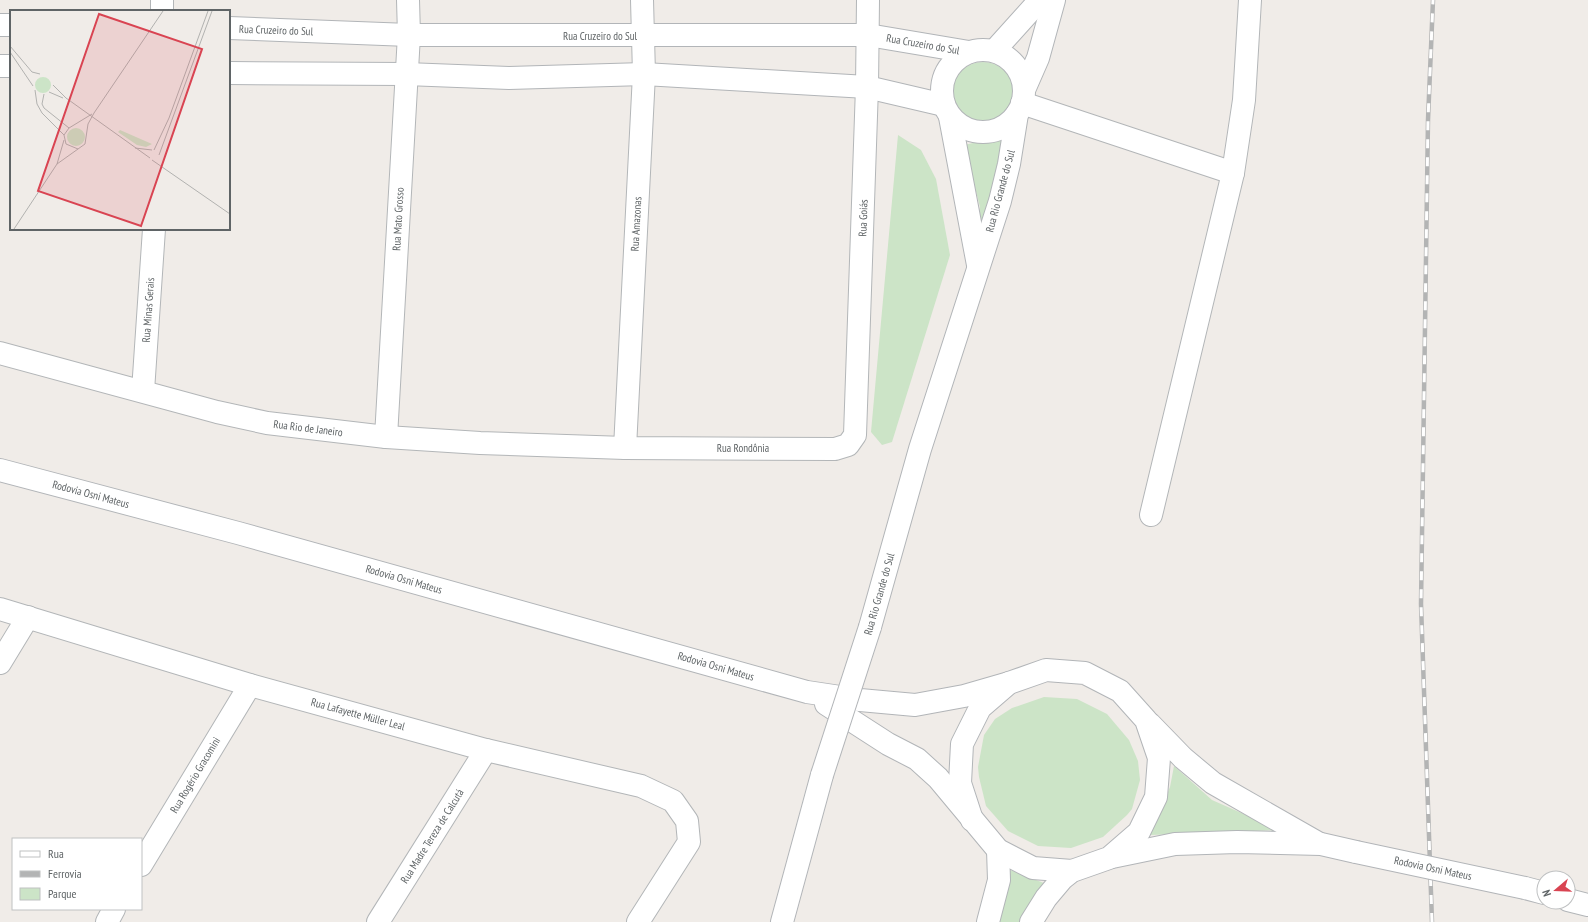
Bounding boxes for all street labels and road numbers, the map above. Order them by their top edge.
street label: Rua Cruzeiro do Sul [239,22,314,38]
street label: Rua Cruzeiro do Sul [563,29,638,43]
street label: Rua Cruzeiro do Sul [885,31,961,57]
street label: Rua Rio Grande do Sul [982,148,1018,234]
street label: Rua Mato Grosso [389,187,407,251]
street label: Rua Amazonas [628,196,644,252]
street label: Rua Goiás [855,199,871,237]
street label: Rua Minas Gerais [139,277,157,343]
street label: Rua Rio de Janeiro [273,417,344,439]
street label: Rua Rondônia [717,441,769,455]
street label: Rodovia Osni Mateus [51,477,131,511]
street label: Rua Rio Grande do Sul [861,551,898,637]
street label: Rodovia Osni Mateus [364,561,444,597]
street label: Rodovia Osni Mateus [676,648,756,684]
street label: Rua Lafayette Müller Leal [309,695,407,733]
street label: Rua Rogério Gracomini [167,734,223,816]
street label: Rua Madre Tereza de Calcutá [397,786,467,886]
street label: Rodovia Osni Mateus [1393,853,1473,883]

